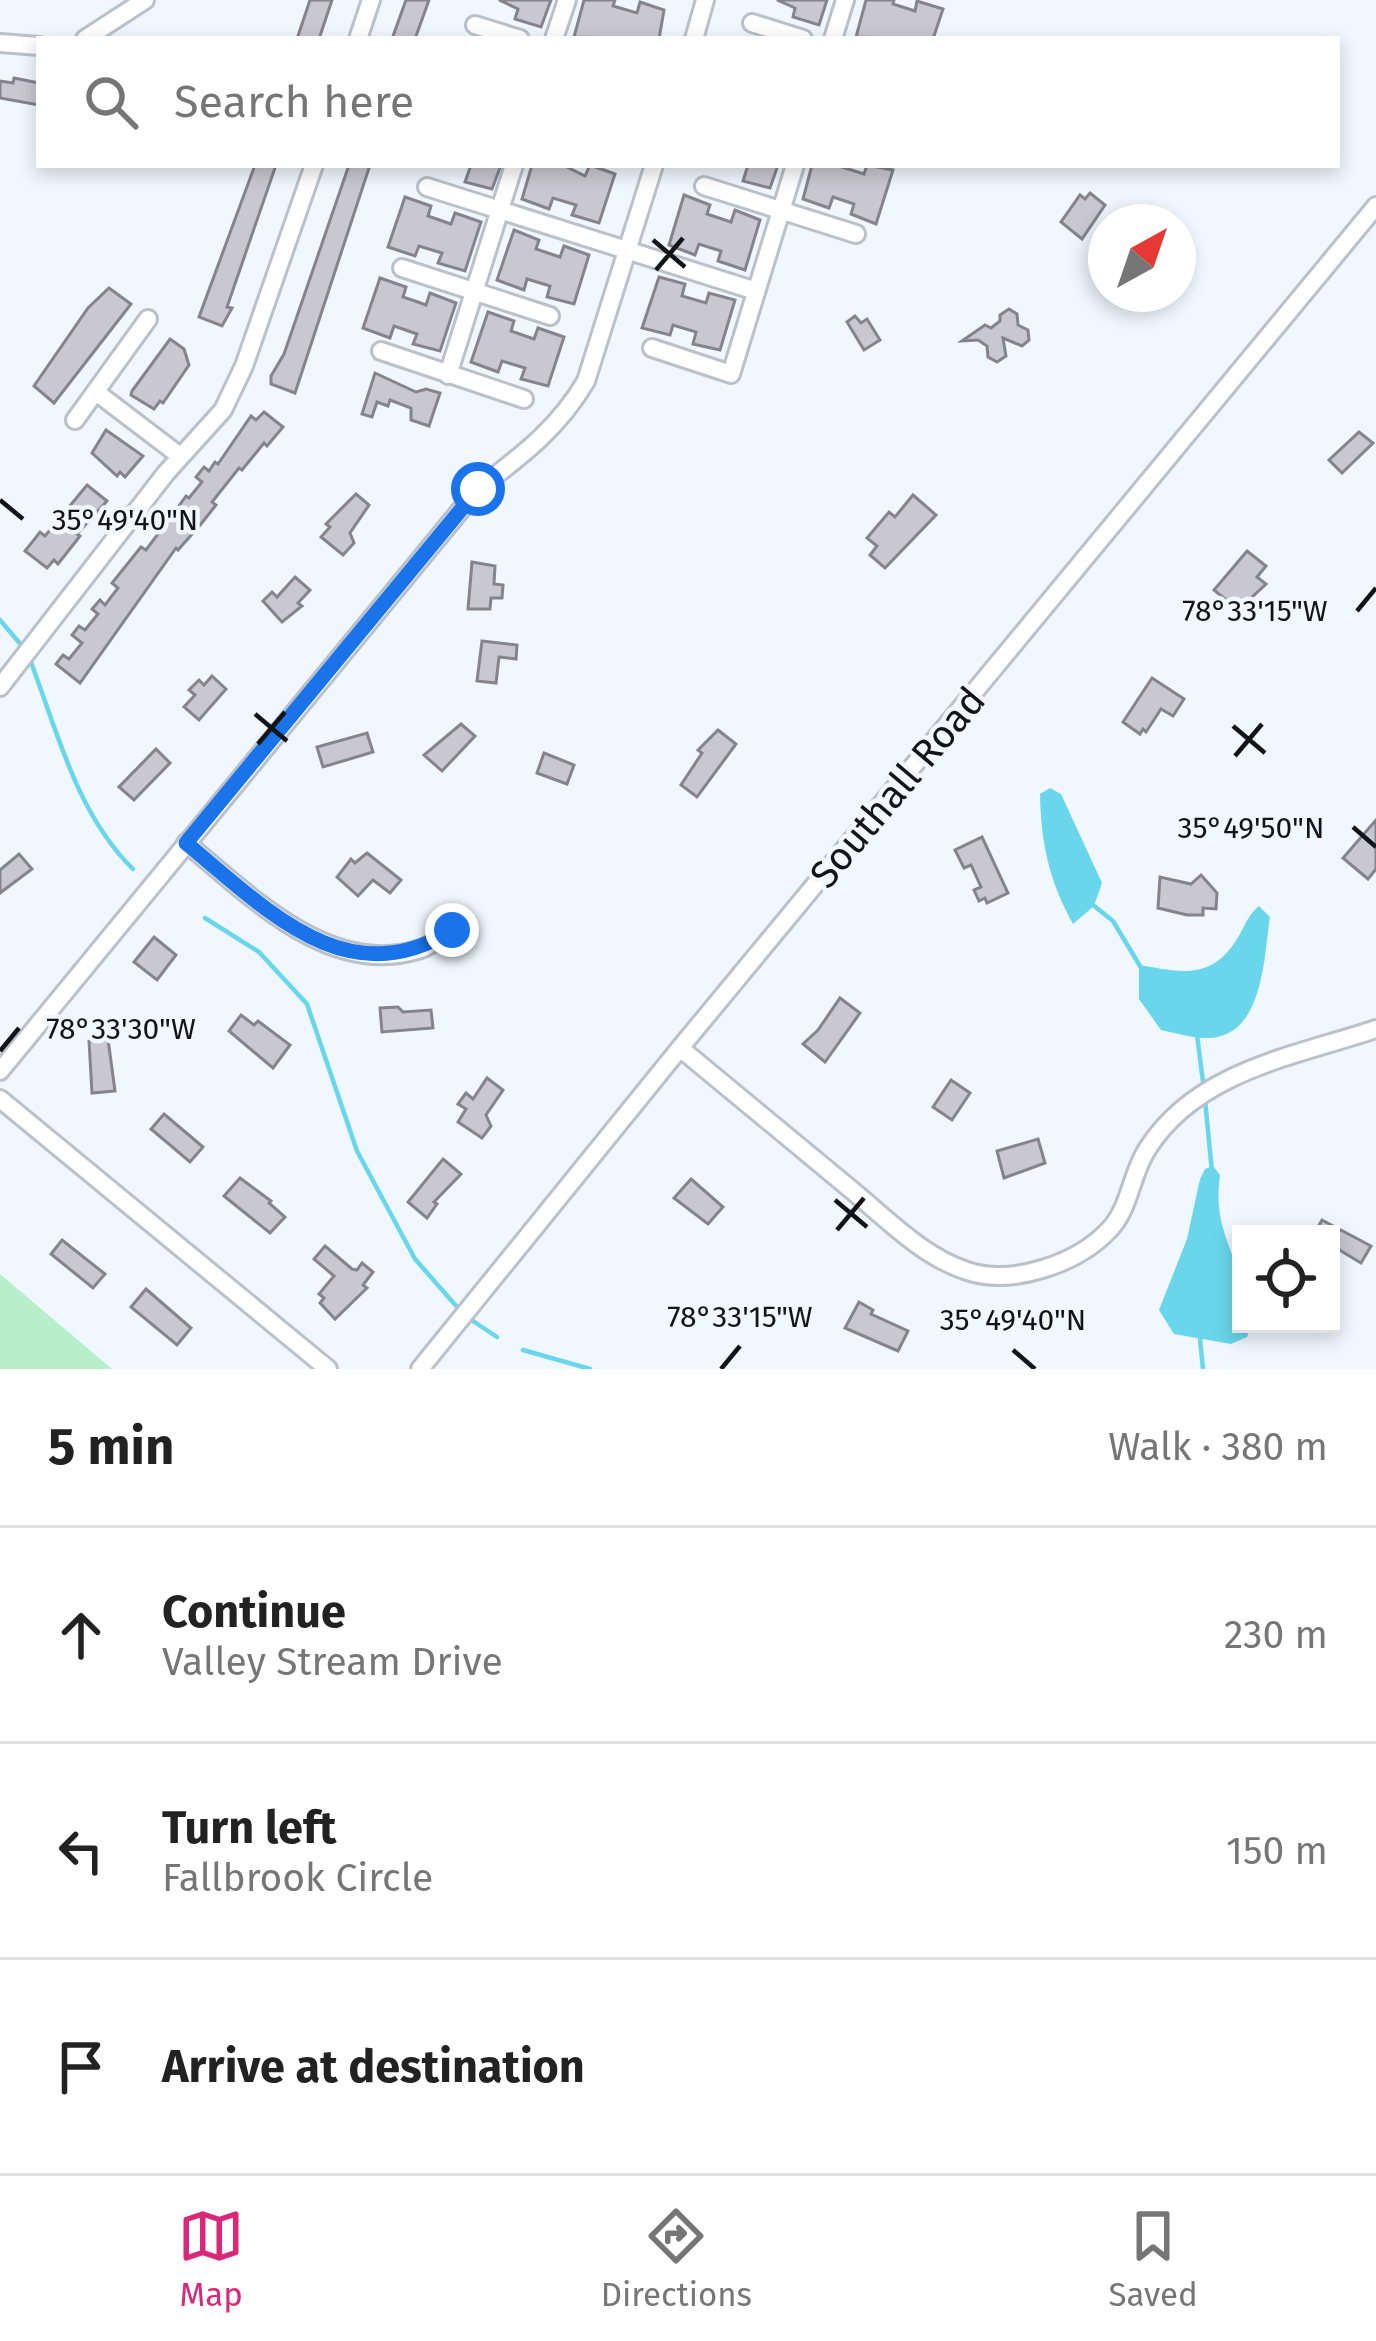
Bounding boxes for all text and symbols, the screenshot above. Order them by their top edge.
search box [36,36,1340,168]
icon: search [78,69,144,135]
text: Search here [174,75,414,129]
north arrow [1088,204,1196,312]
route start [451,462,505,516]
text: 35°49'40"N [52,502,198,538]
text: 78°33'15"W [1182,593,1328,629]
street label: Southall Road [801,678,995,897]
text: 35°49'50"N [1178,810,1325,846]
route end [425,903,479,957]
text: 78°33'30"W [46,1011,196,1047]
map controls [1232,1225,1340,1333]
button: locate [1232,1225,1340,1333]
text: 78°33'15"W [667,1299,813,1335]
text: 35°49'40"N [940,1302,1086,1338]
text: 5 min [48,1416,174,1478]
text: Walk · 380 m [1108,1424,1328,1470]
text: Continue [162,1585,346,1639]
icon: ahead [48,1602,114,1668]
text: 230 m [1224,1612,1328,1658]
text: Valley Stream Drive [162,1639,503,1685]
text: Turn left [162,1801,336,1855]
icon: left [48,1818,114,1884]
text: 150 m [1226,1828,1328,1874]
text: Fallbrook Circle [162,1855,433,1901]
icon: arrive [48,2034,114,2100]
text: Arrive at destination [162,2040,585,2094]
tab: Map [178,2203,244,2315]
tab: Directions [601,2203,752,2315]
tab: Saved [1108,2203,1198,2315]

